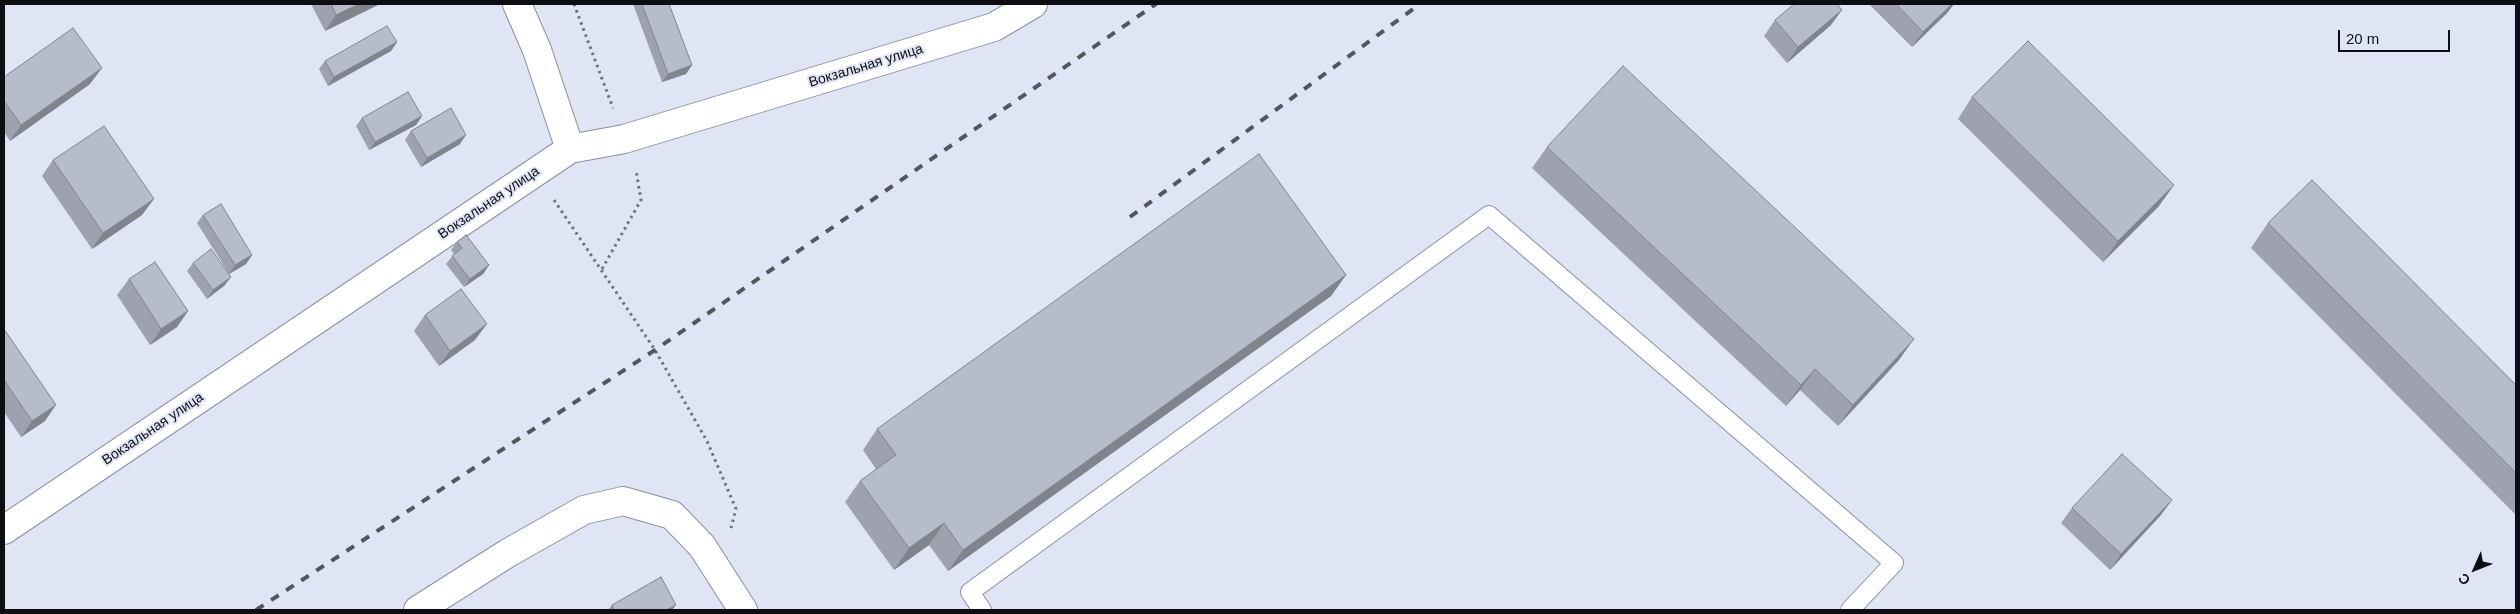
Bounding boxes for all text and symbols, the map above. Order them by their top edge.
scale bar [2340,20,2452,52]
text: 20 m [2346,30,2379,47]
street label: Вокзальная улица [807,41,925,91]
street label: Вокзальная улица [435,163,543,243]
street label: Вокзальная улица [99,389,207,469]
north arrow [2450,544,2500,594]
text: С [2455,570,2473,589]

